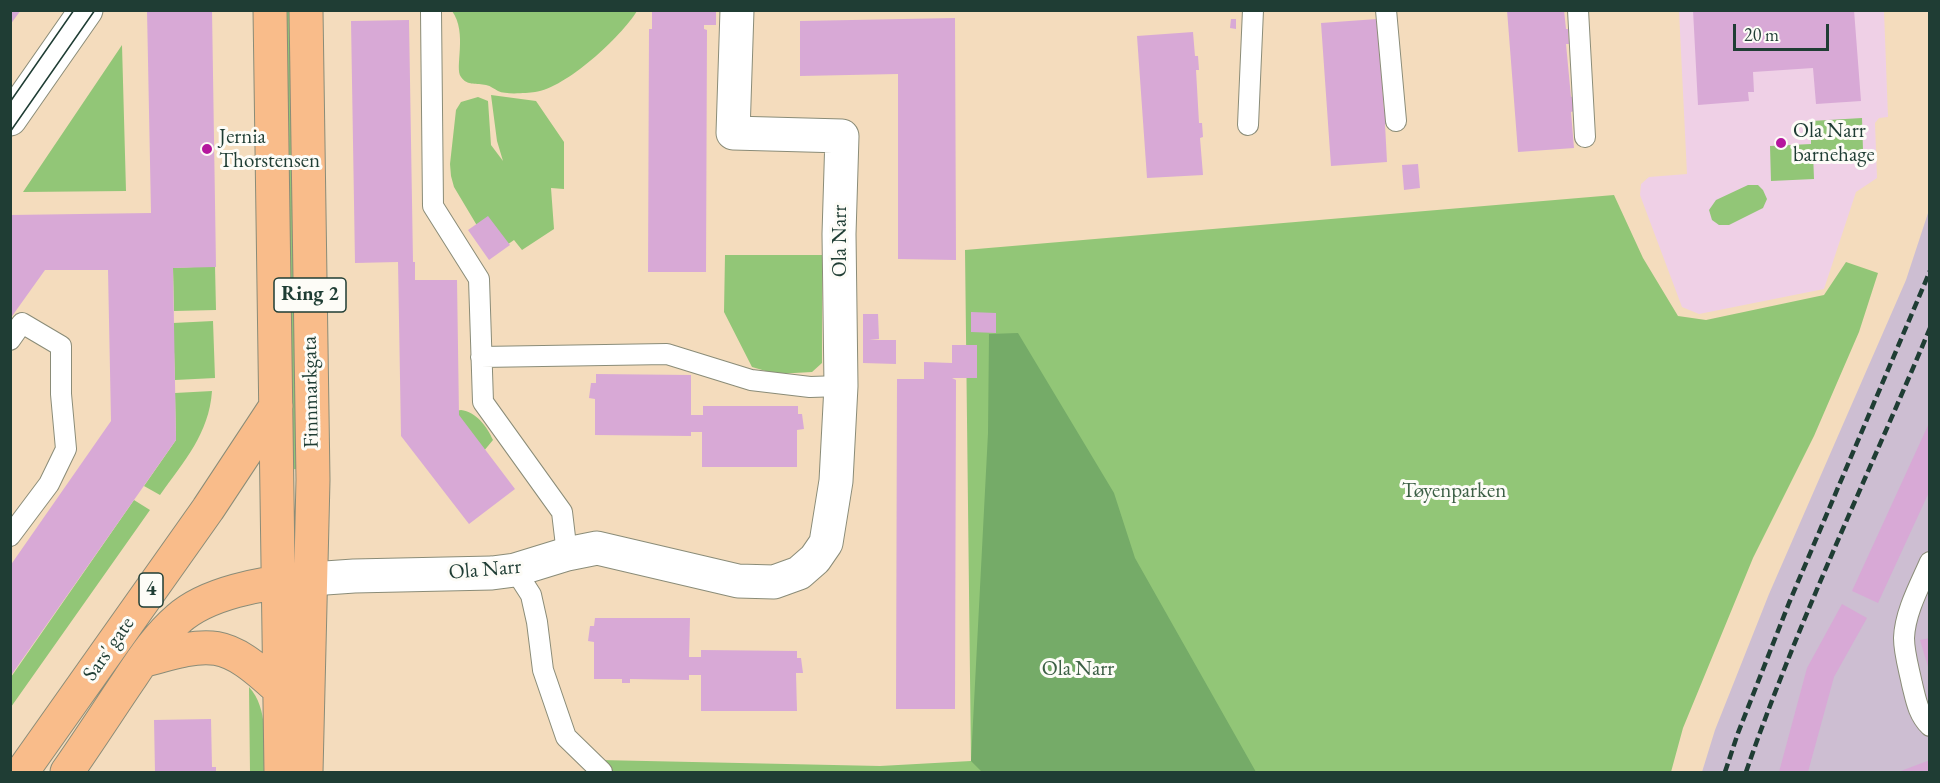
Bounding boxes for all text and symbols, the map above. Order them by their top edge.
scale bar [1736,12,1832,50]
text: 20 m [1744,23,1779,46]
place label: Ola Narr barnehage [1793,118,1875,168]
place label: Jernia Thorstensen [219,124,320,174]
marker: Ola Narr barnehage [1774,136,1788,150]
marker: Jernia Thorstensen [200,142,214,156]
street label: Ola Narr [827,205,853,277]
road number: Ring 2 [274,278,346,312]
street label: Finnmarkgata [297,336,325,448]
park label: Tøyenparken [1402,478,1506,504]
street label: Ola Narr [448,554,522,586]
road number: 4 [139,573,163,607]
street label: Sars' gate [78,612,140,686]
park label: Ola Narr [1042,656,1114,682]

